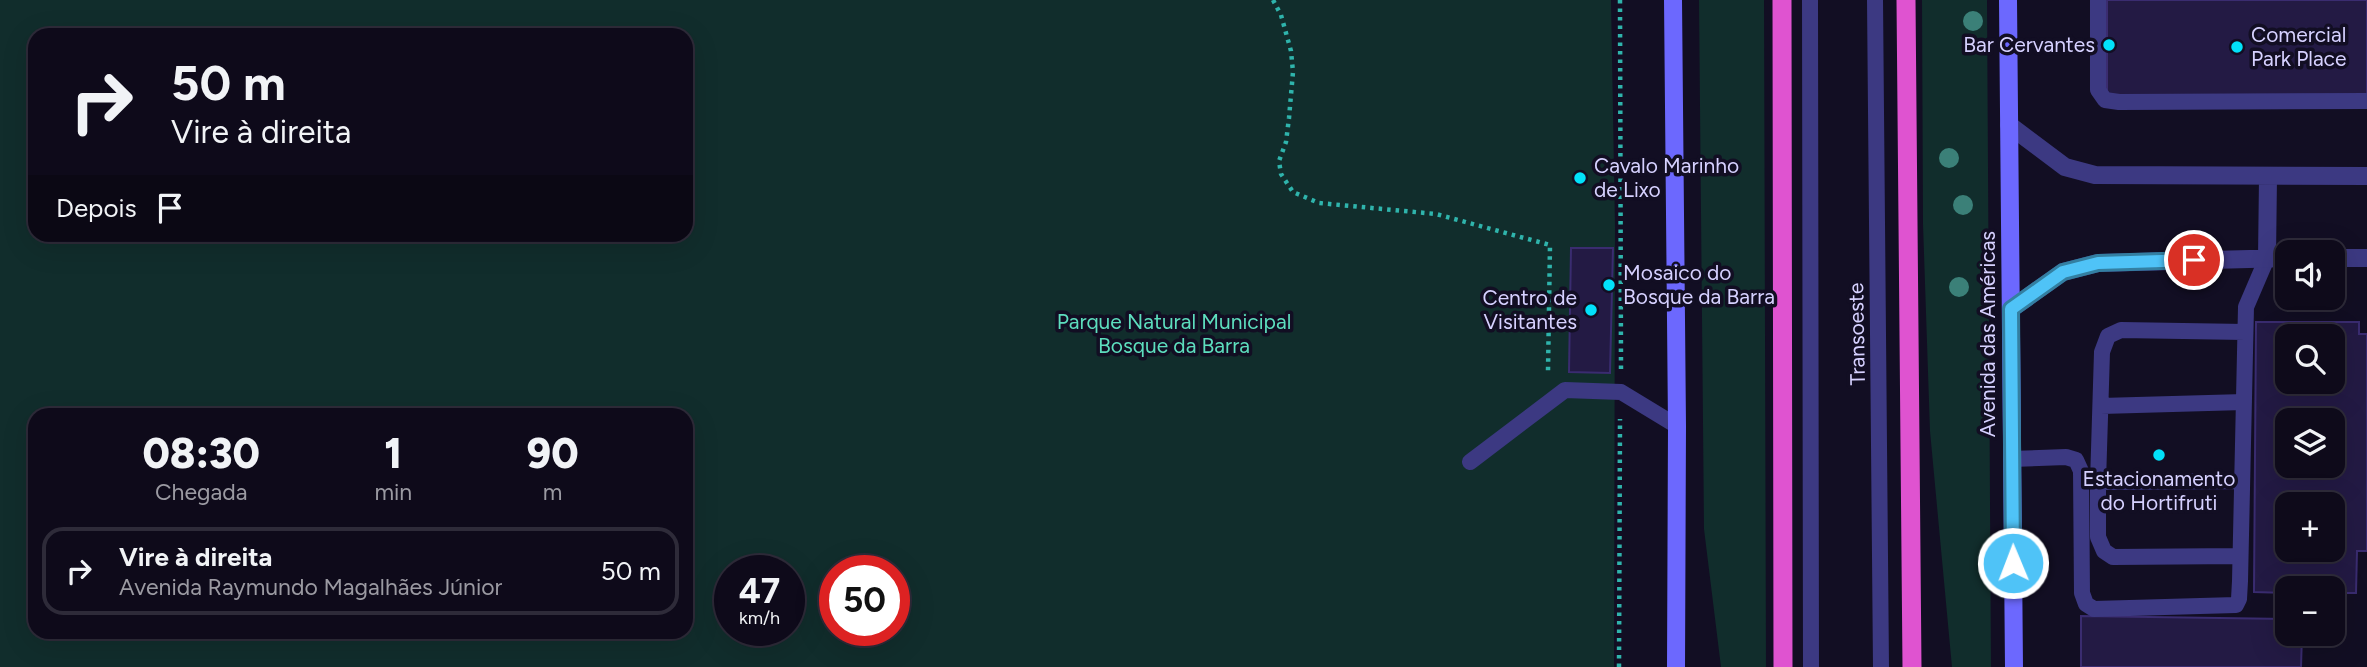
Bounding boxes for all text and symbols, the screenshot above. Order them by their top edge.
place label: Comercial Park Place [2251,22,2346,71]
place label: Bar Cervantes [1963,32,2095,57]
marker: Bar Cervantes [2101,37,2117,53]
marker: Comercial Park Place [2229,39,2245,55]
text: 50 m [171,53,286,112]
icon: right [56,56,147,147]
text: Vire à direita [171,113,351,151]
place label: Cavalo Marinho de Lixo [1594,153,1739,202]
marker: Cavalo Marinho de Lixo [1572,170,1588,186]
icon: arrive [151,189,189,227]
text: Depois [56,192,137,224]
pin [2164,230,2224,290]
street label: Avenida das Américas [1975,231,2000,437]
map controls [2275,240,2345,646]
button: sound [2275,240,2345,310]
icon: arrive [2175,241,2213,279]
place label: Mosaico do Bosque da Barra [1623,260,1775,309]
marker: Mosaico do Bosque da Barra [1601,277,1617,293]
street label: Transoeste [1843,282,1870,386]
place label: Centro de Visitantes [1483,285,1577,334]
marker: Centro de Visitantes [1583,302,1599,318]
park label: Parque Natural Municipal Bosque da Barra [1057,309,1291,358]
button: search [2275,324,2345,394]
button: layers [2275,408,2345,478]
text: 08:30 [142,428,260,479]
text: 1 [384,428,402,479]
text: 90 [527,428,579,479]
marker: Estacionamento do Hortifruti [2151,447,2167,463]
place label: Estacionamento do Hortifruti [2083,466,2235,515]
text: Chegada [155,478,247,506]
text: min [374,478,412,506]
text: m [543,478,562,506]
button: + [2275,492,2345,562]
position arrow [1976,526,2050,600]
text: Vire à direita [119,541,272,573]
icon: right [60,552,98,590]
text: 50 m [601,555,661,587]
speed limit sign: 50 [819,555,910,646]
text: 47 [739,570,780,612]
text: Avenida Raymundo Magalhães Júnior [119,573,502,601]
button: − [2275,576,2345,646]
text: km/h [739,607,780,629]

